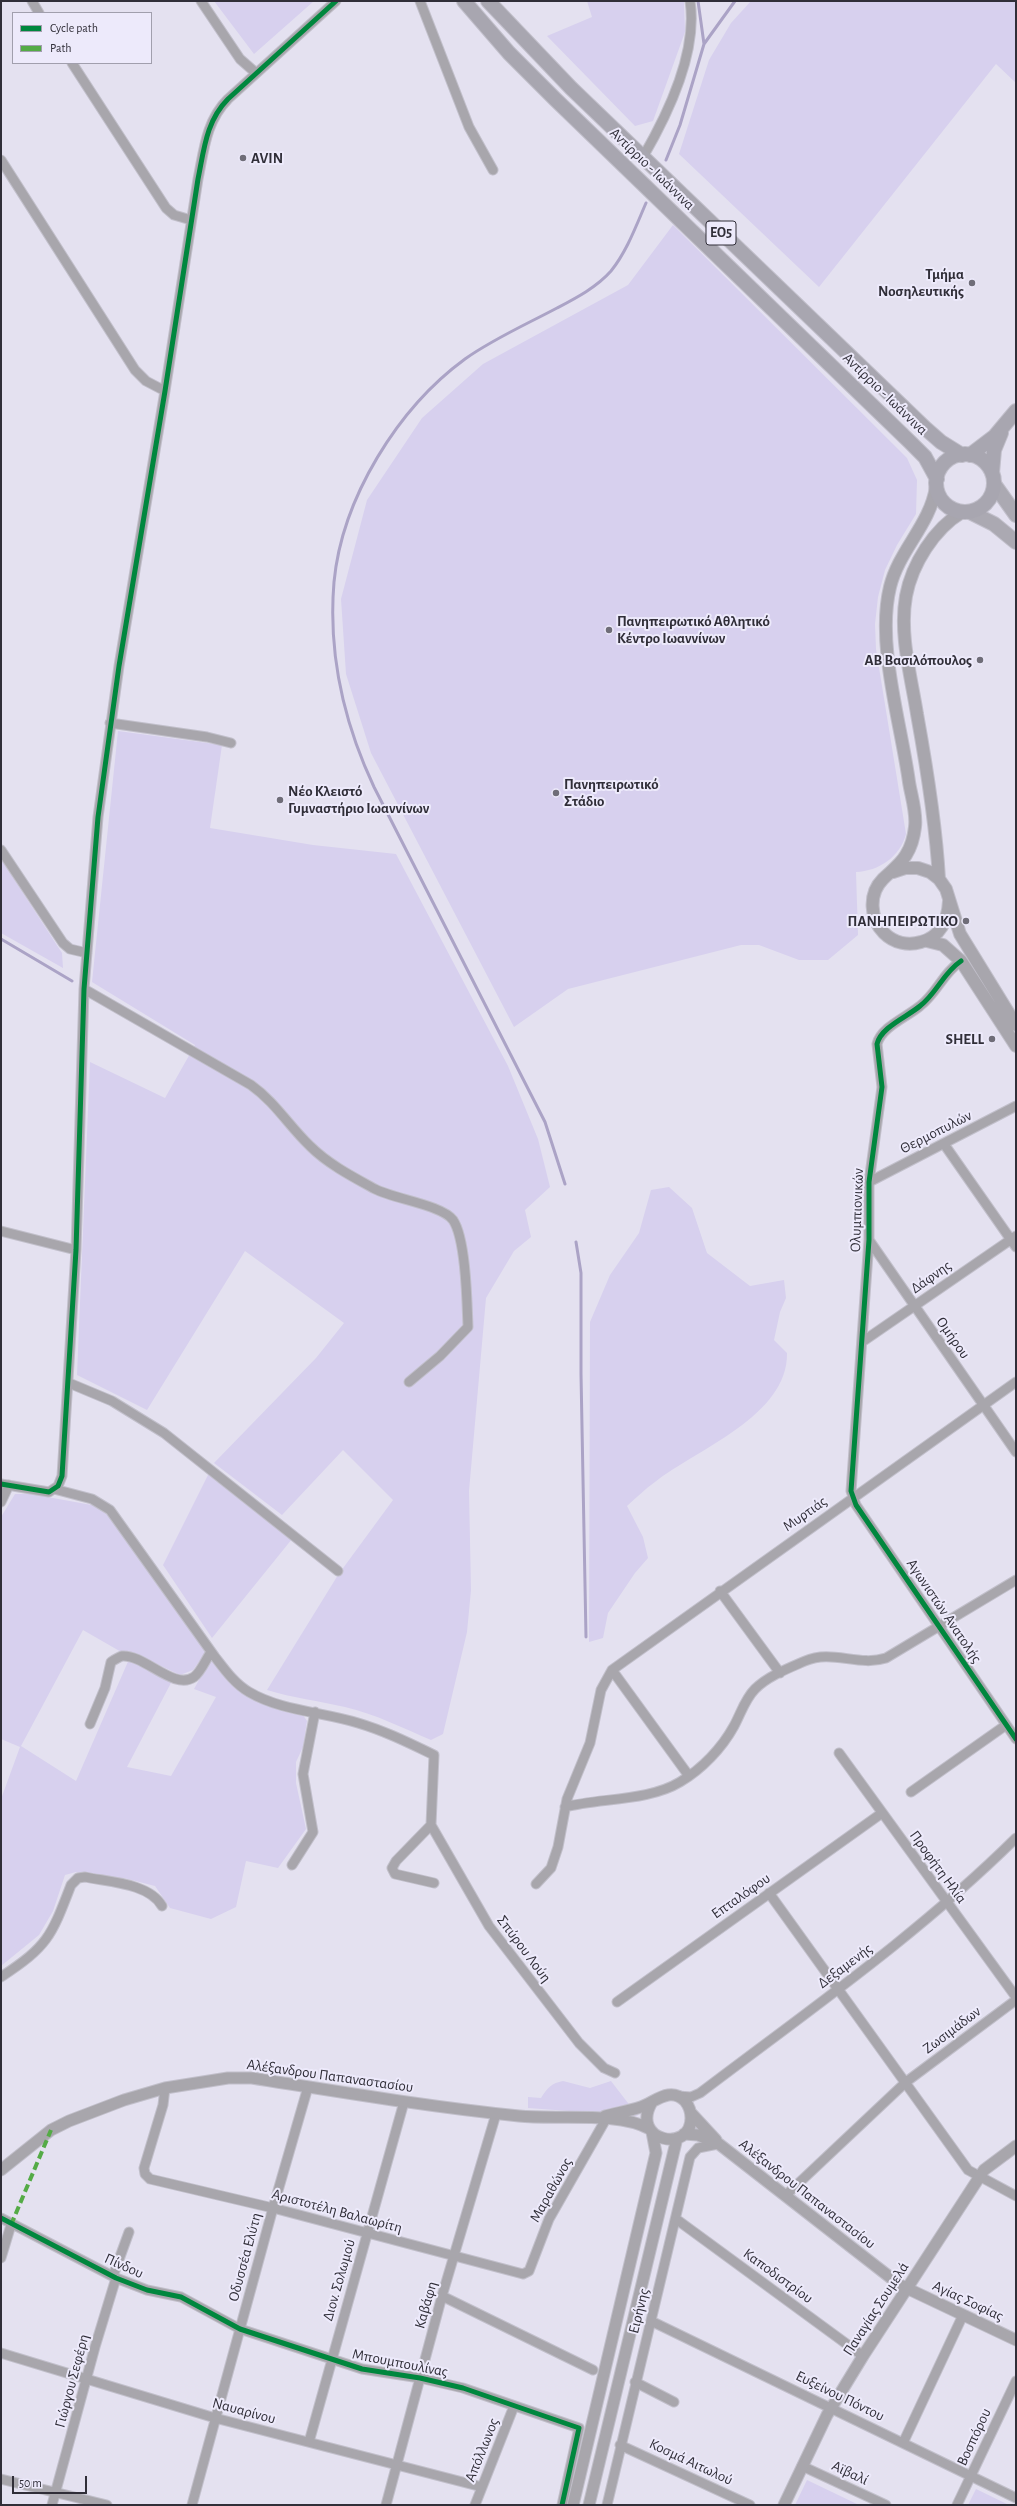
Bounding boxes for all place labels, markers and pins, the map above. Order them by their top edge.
place label: AVIN [251,149,283,167]
marker: AVIN [238,153,248,163]
place label: Τμήμα Νοσηλευτικής [878,265,964,300]
marker: Τμήμα Νοσηλευτικής [967,278,977,288]
place label: Πανηπειρωτικό Αθλητικό Κέντρο Ιωαννίνων [617,612,770,647]
marker: Πανηπειρωτικό Αθλητικό Κέντρο Ιωαννίνων [604,625,614,635]
place label: ΑΒ Βασιλόπουλος [865,651,972,669]
marker: ΑΒ Βασιλόπουλος [975,655,985,665]
place label: Πανηπειρωτικό Στάδιο [564,775,659,810]
place label: Νέο Κλειστό Γυμναστήριο Ιωαννίνων [288,782,429,817]
marker: Πανηπειρωτικό Στάδιο [551,788,561,798]
marker: Νέο Κλειστό Γυμναστήριο Ιωαννίνων [275,795,285,805]
place label: ΠΑΝΗΠΕΙΡΩΤΙΚΟ [847,912,958,930]
marker: ΠΑΝΗΠΕΙΡΩΤΙΚΟ [961,916,971,926]
place label: SHELL [945,1030,984,1048]
marker: SHELL [987,1034,997,1044]

